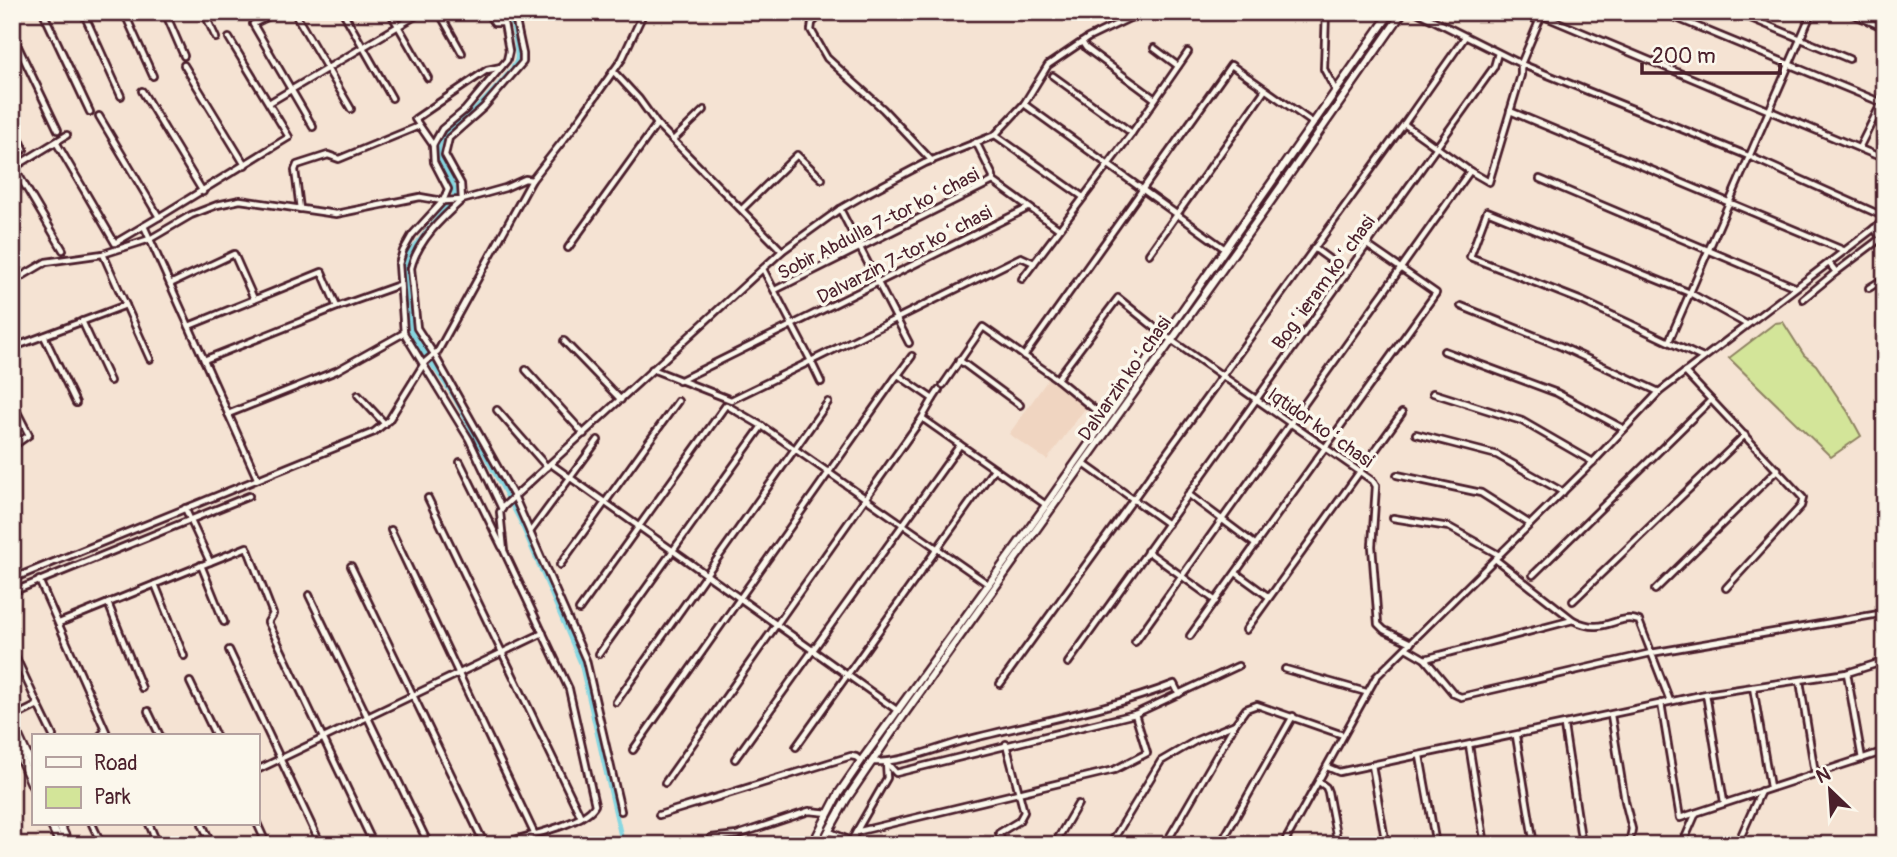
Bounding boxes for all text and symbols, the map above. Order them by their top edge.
scale bar [1642,32,1780,76]
text: 200 m [1652,43,1716,70]
street label: Sobir Abdulla 7-tor koʻchasi [774,163,983,285]
street label: Dalvarzin 7-tor koʻchasi [813,200,996,309]
street label: Bogʻieram koʻchasi [1267,211,1381,354]
street label: Dalvarzin koʻchasi [1073,312,1177,445]
street label: Iqtidor koʻchasi [1263,382,1378,473]
legend [32,734,259,826]
text: Road [94,750,138,777]
north arrow [1796,756,1866,826]
text: N [1812,762,1834,789]
text: Park [94,784,131,811]

